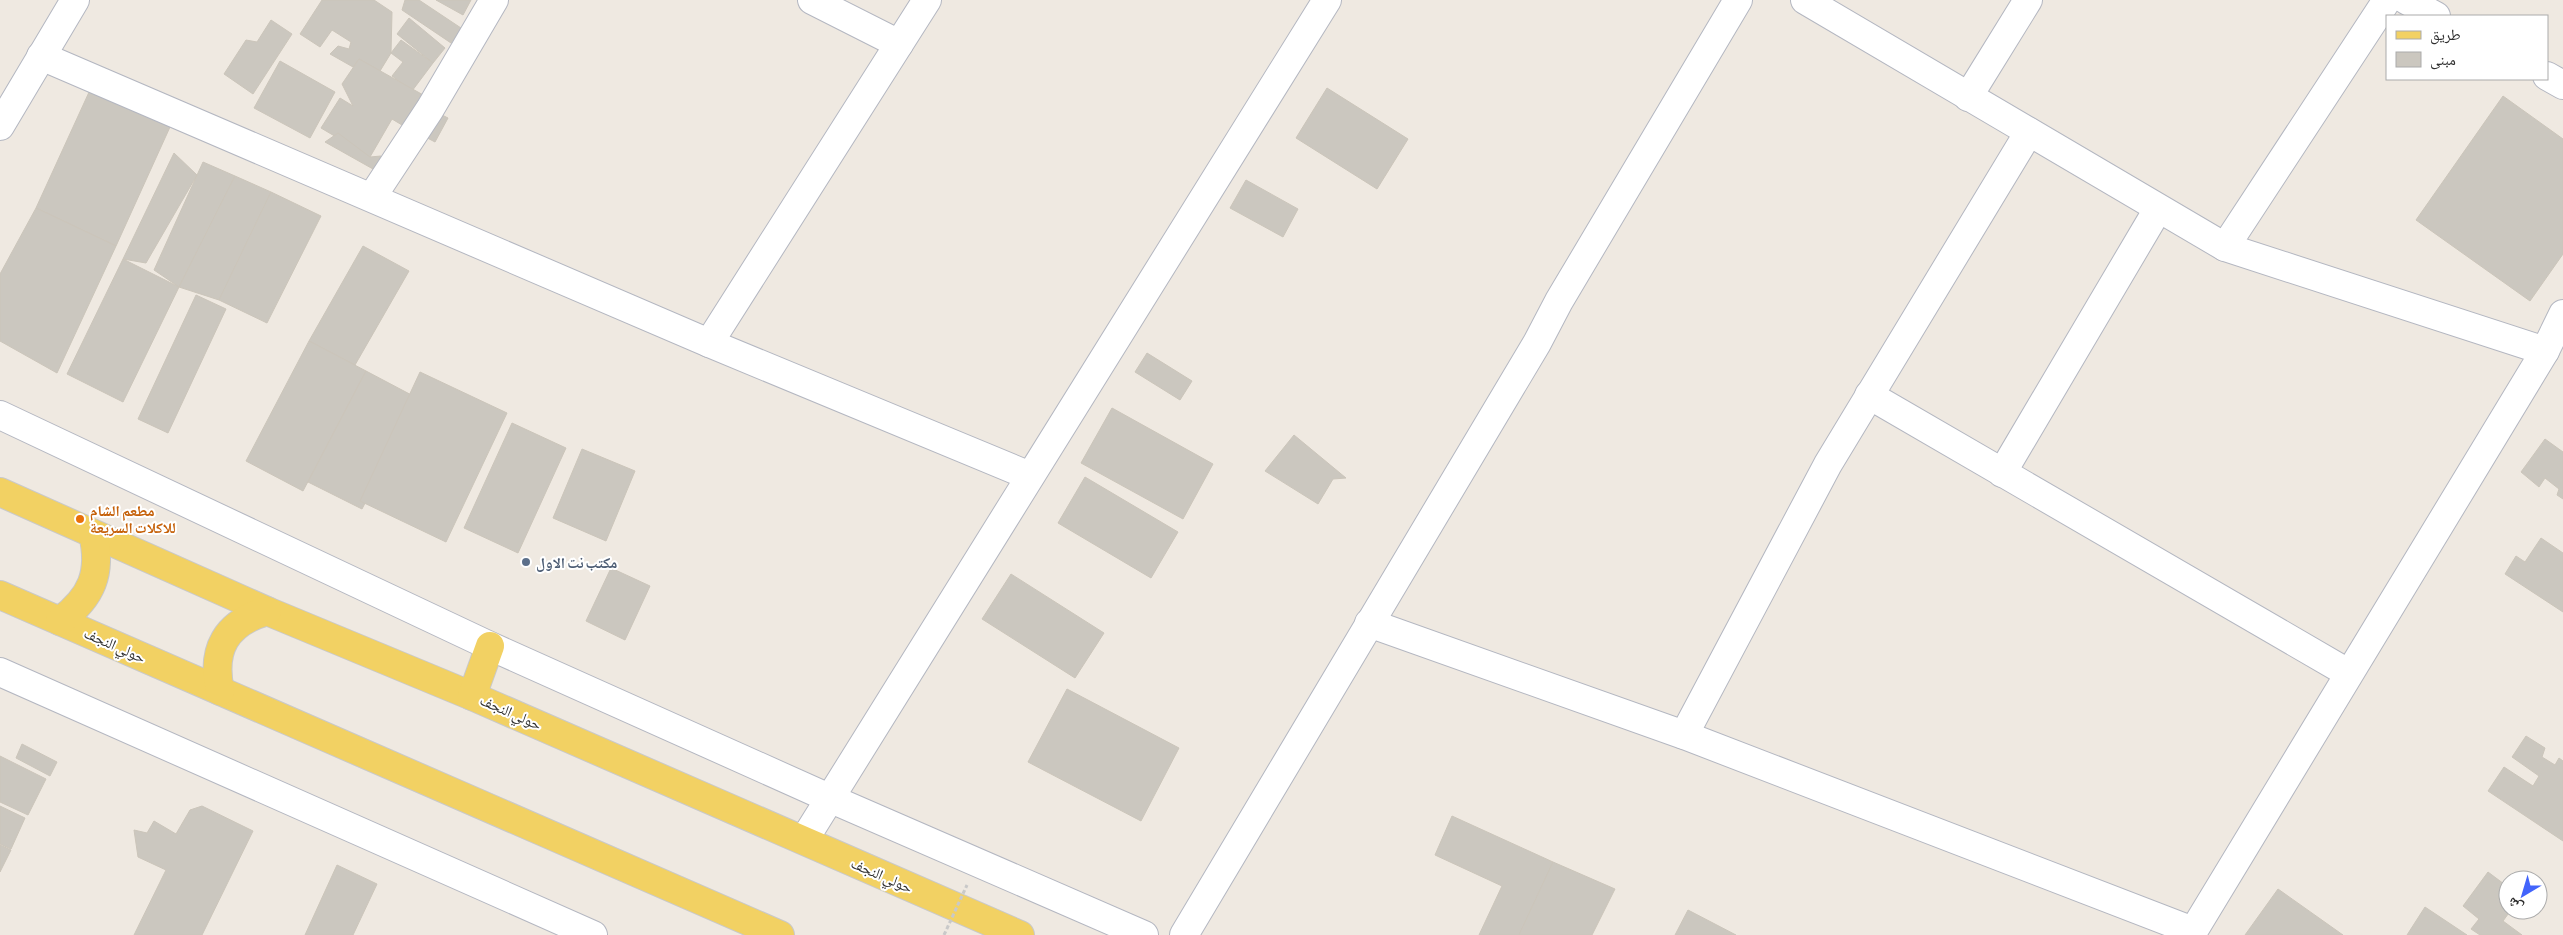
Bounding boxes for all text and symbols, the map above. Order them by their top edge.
legend [2386,15,2548,80]
text: طريق [2430,26,2461,45]
text: مبنى [2430,51,2456,70]
place label: مطعم الشام للاكلات السريعة [90,502,176,536]
marker: مطعم الشام للاكلات السريعة [74,513,86,525]
place label: مكتب نت الاول [536,554,617,572]
marker: مكتب نت الاول [520,556,532,568]
street label: حولي النجف [80,624,149,670]
street label: حولي النجف [476,691,545,737]
street label: حولي النجف [847,854,916,900]
north arrow [2498,870,2548,920]
text: ش [2504,893,2526,916]

